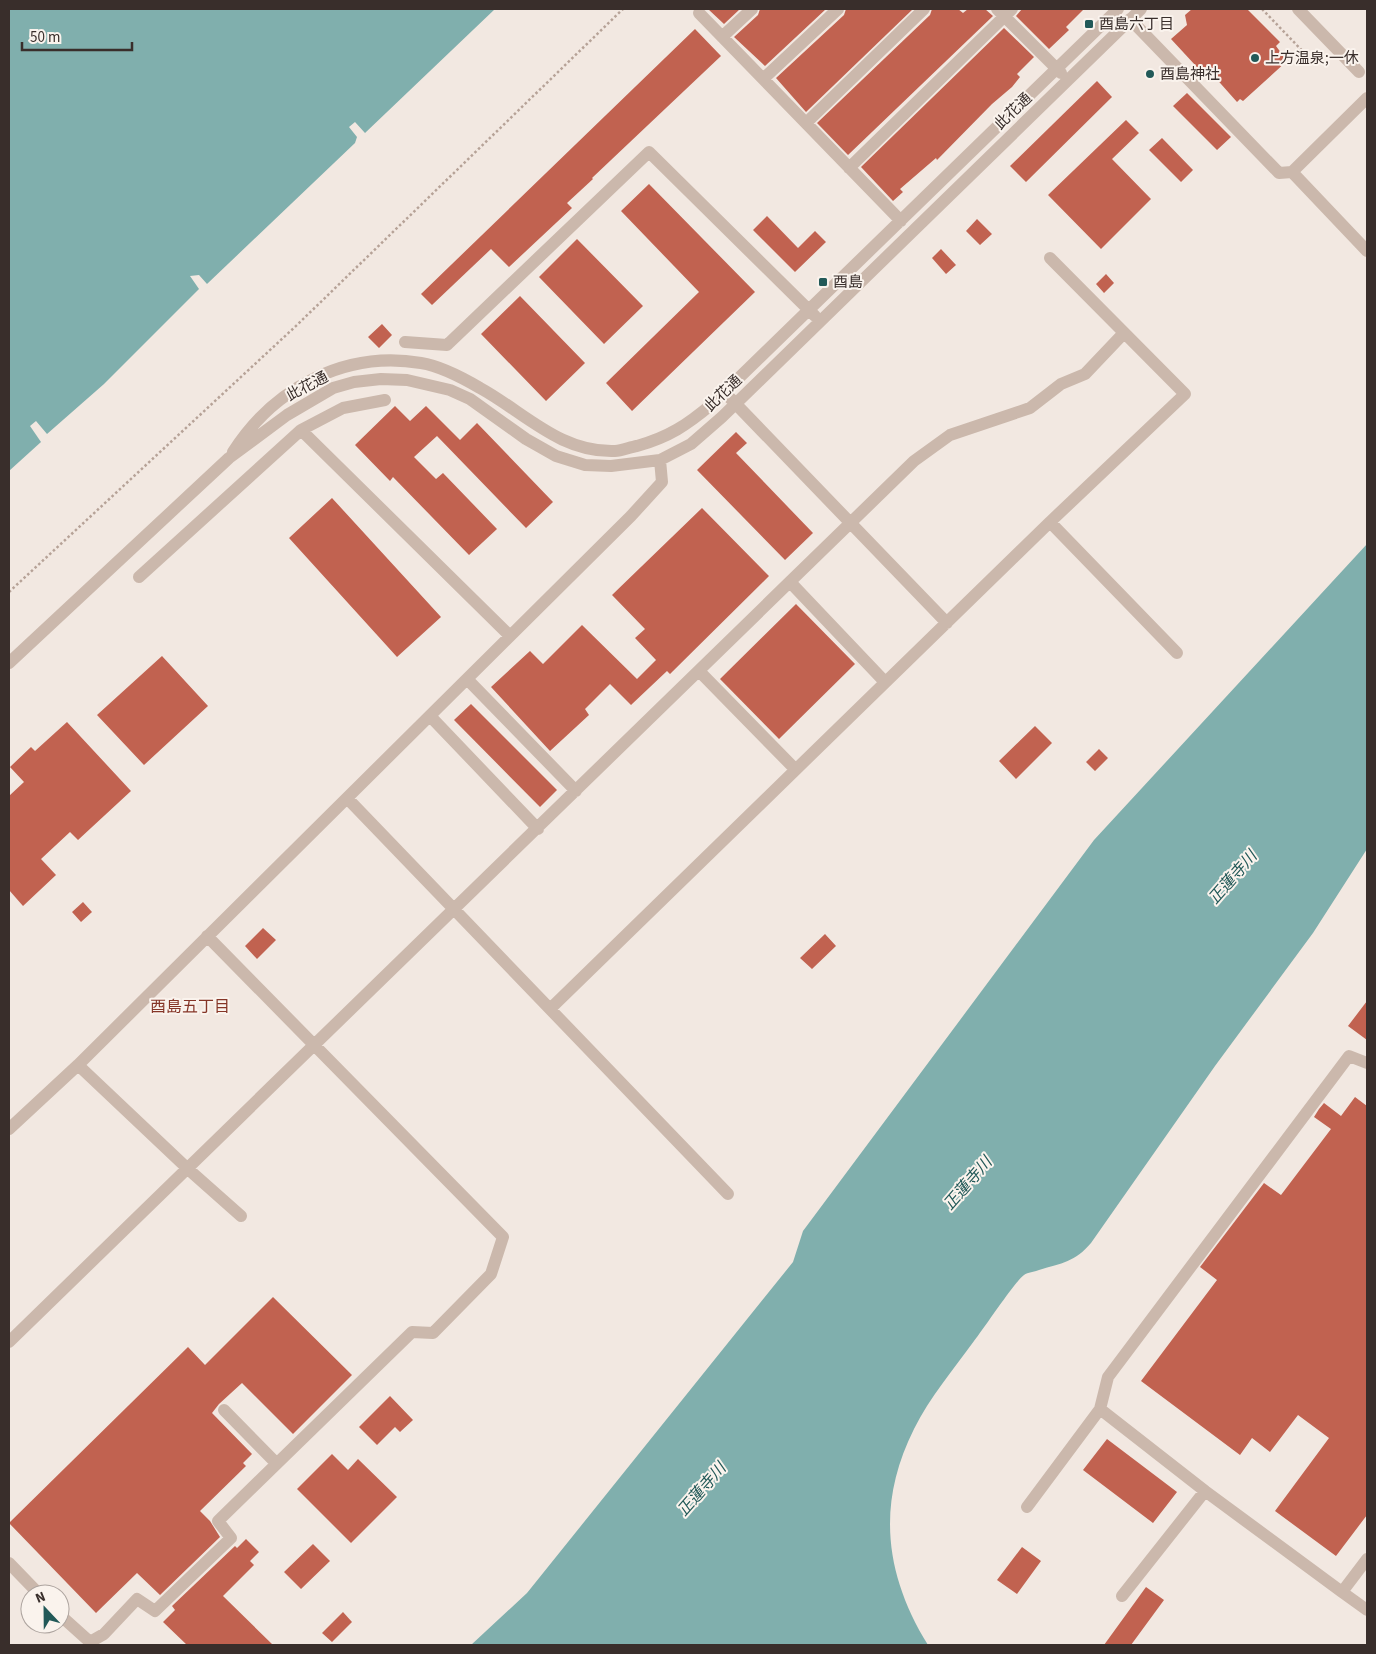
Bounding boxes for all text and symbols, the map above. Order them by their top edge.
place label: 酉島六丁目 [1099,14,1174,35]
marker: 酉島六丁目 [1083,18,1095,30]
scale bar [22,20,132,52]
text: 50 m [30,27,60,48]
place label: 上方温泉;一休 [1265,48,1359,69]
marker: 上方温泉;一休 [1249,52,1261,64]
place label: 酉島神社 [1160,64,1220,85]
marker: 酉島神社 [1144,68,1156,80]
street label: 此花通 [990,88,1037,135]
place label: 酉島 [833,272,863,293]
marker: 酉島 [817,276,829,288]
street label: 此花通 [282,367,332,406]
street label: 此花通 [700,370,747,417]
water label: 正蓮寺川 [1203,845,1263,909]
district label: 酉島五丁目 [150,996,230,1018]
water label: 正蓮寺川 [938,1151,998,1215]
water label: 正蓮寺川 [672,1457,732,1521]
north arrow [20,1584,70,1634]
text: N [32,1587,49,1609]

